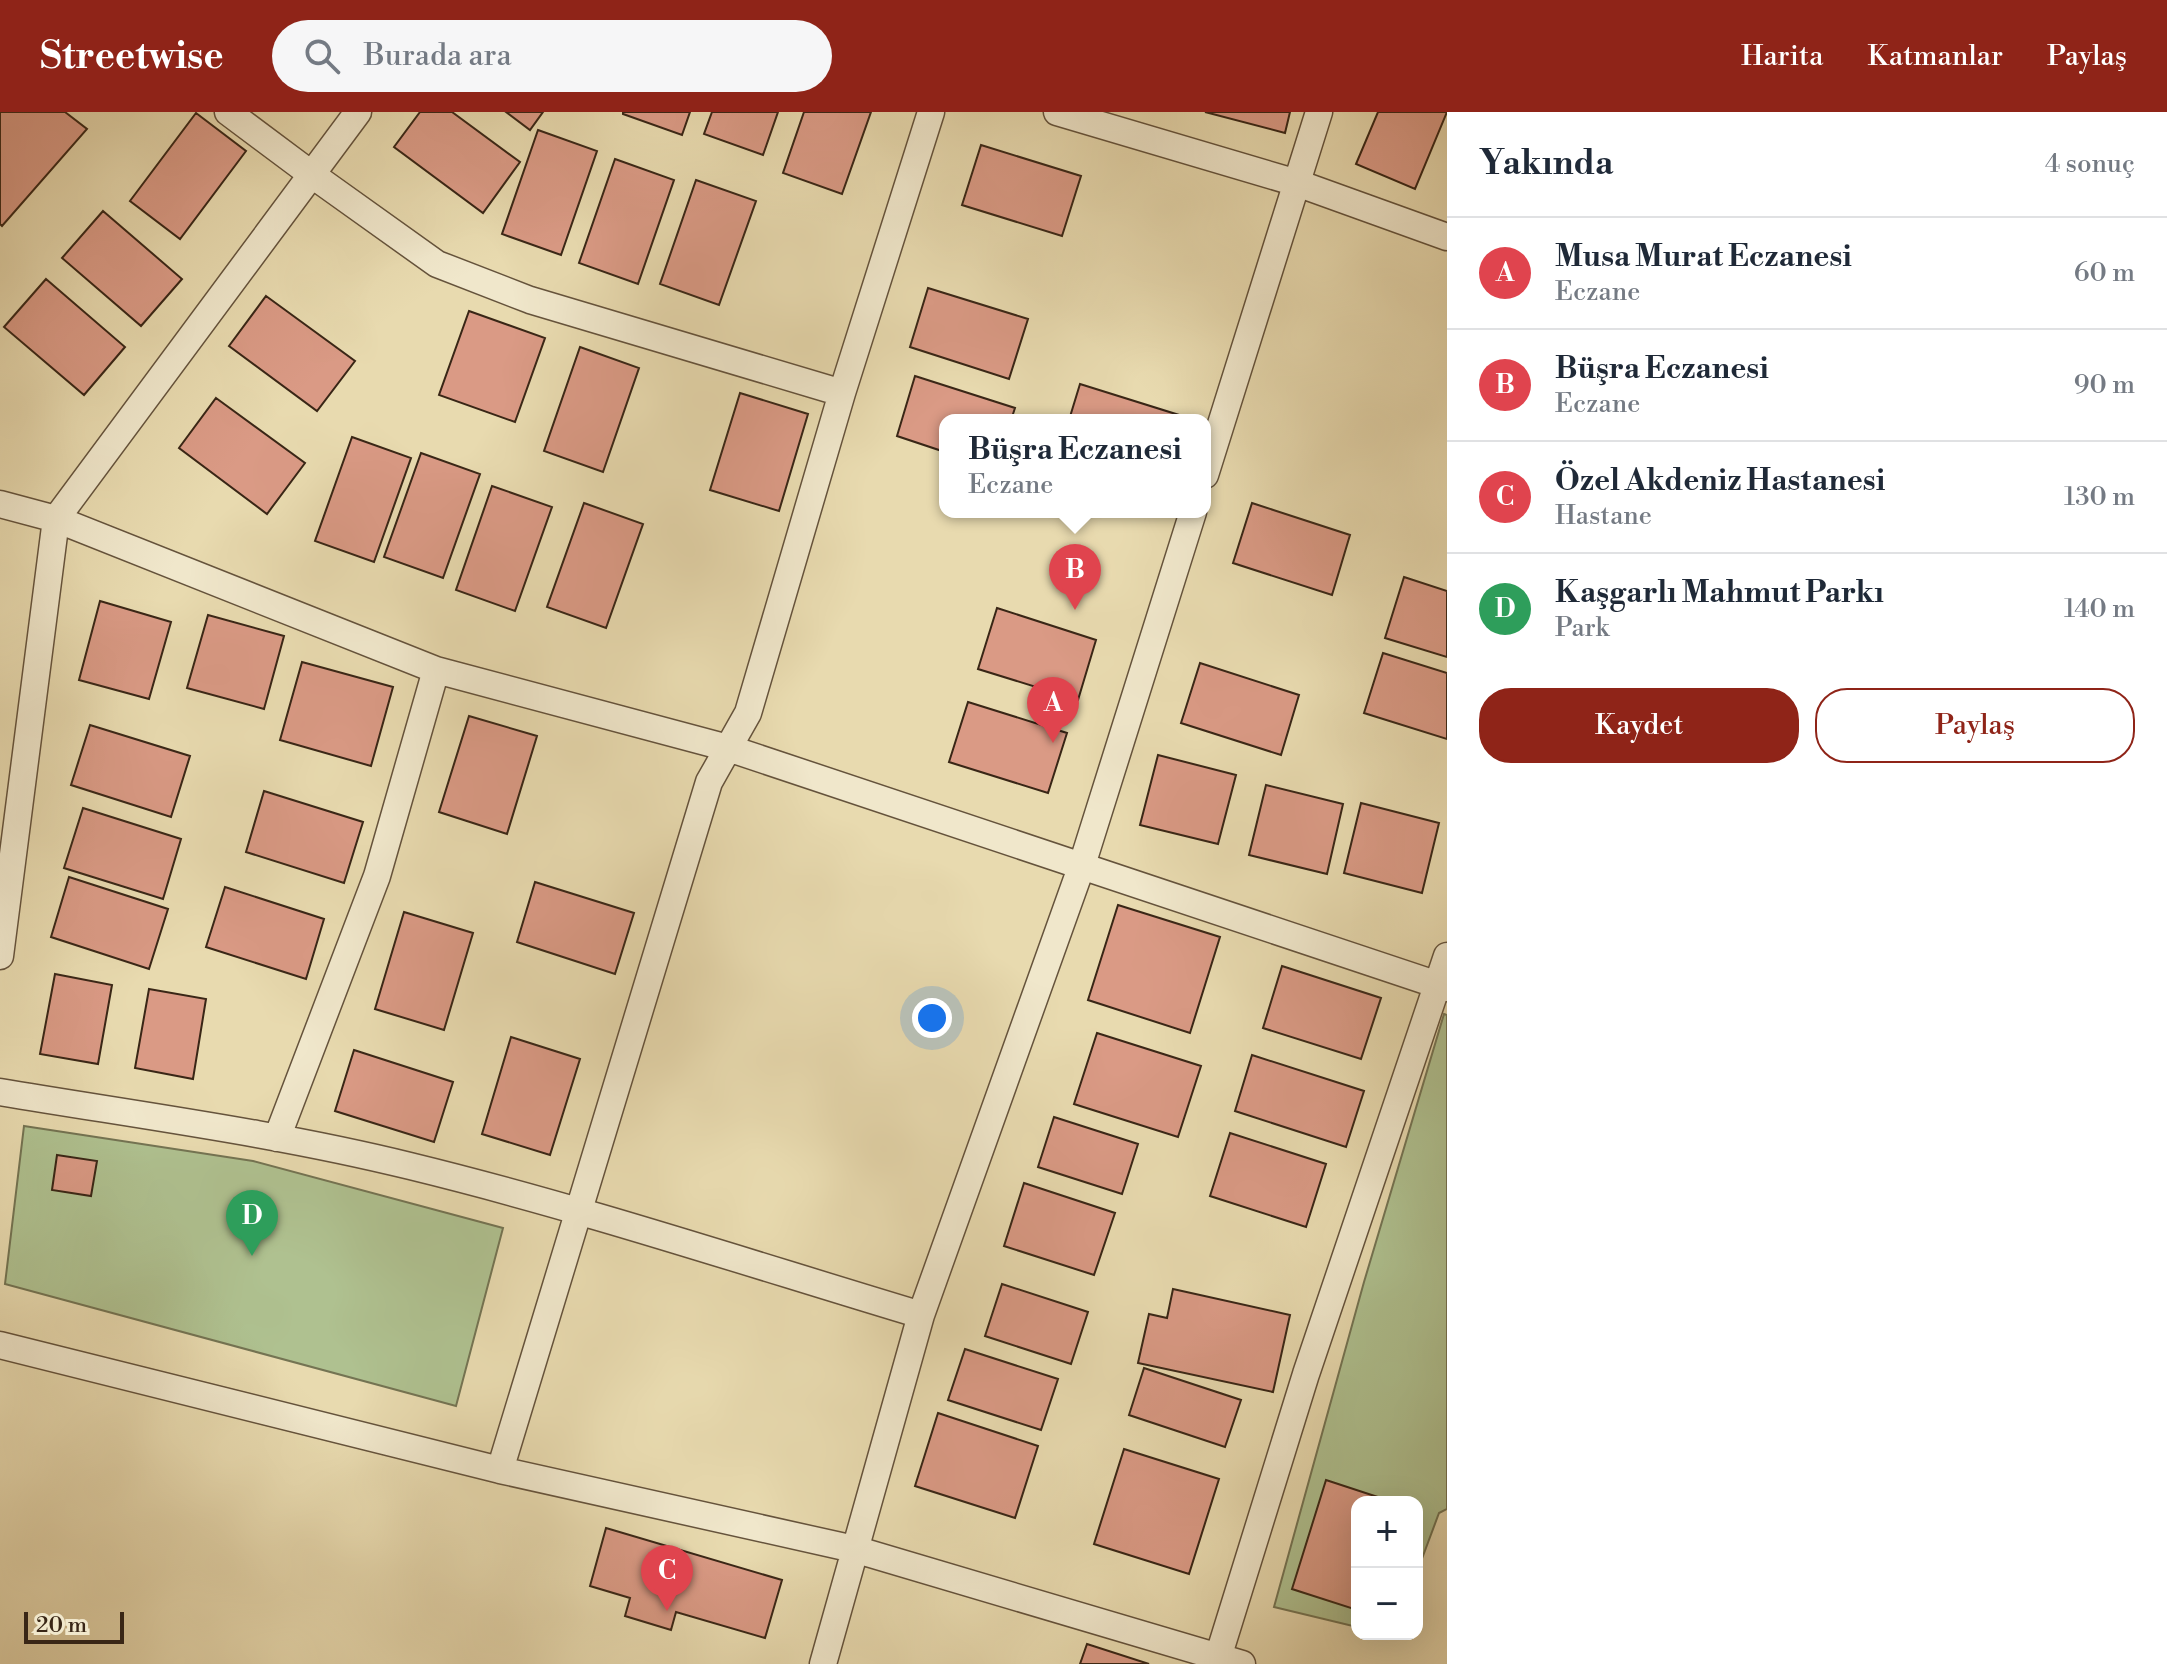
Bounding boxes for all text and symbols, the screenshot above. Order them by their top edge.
search box [272,20,832,92]
text: Streetwise [40,33,224,80]
icon: search [300,34,344,78]
text: Burada ara [364,37,512,75]
text: Harita [1741,39,1823,74]
text: Katmanlar [1867,39,2003,74]
text: Paylaş [2047,39,2127,74]
text: Yakında [1479,143,1613,185]
text: 4 sonuç [2045,148,2135,180]
text: Musa Murat Eczanesi [1555,238,1852,276]
text: A [1496,257,1514,289]
text: 60 m [2074,257,2135,289]
text: Eczane [1555,276,1640,308]
text: Büşra Eczanesi [1555,350,1769,388]
text: B [1495,369,1515,401]
text: 90 m [2074,369,2135,401]
text: Eczane [1555,388,1640,420]
popup [939,414,1211,518]
text: Büşra Eczanesi [968,431,1182,469]
text: Özel Akdeniz Hastanesi [1555,462,1885,500]
text: Eczane [968,469,1053,501]
text: C [1496,481,1514,513]
text: 130 m [2064,481,2135,513]
text: Hastane [1555,500,1652,532]
pin: B [1049,544,1101,610]
text: Kaşgarlı Mahmut Parkı [1555,574,1884,612]
text: D [1495,593,1515,625]
text: 140 m [2064,593,2135,625]
text: Park [1555,612,1609,644]
pin: A [1027,677,1079,743]
button: Kaydet [1479,688,1799,763]
button: Paylaş [1815,688,2135,763]
your location [912,998,952,1038]
pin: D [226,1190,278,1256]
map controls [1351,1496,1423,1640]
button: + [1351,1496,1423,1568]
pin: C [641,1545,693,1611]
button: − [1351,1568,1423,1640]
scale bar [24,1608,124,1644]
text: 20 m [36,1612,87,1639]

